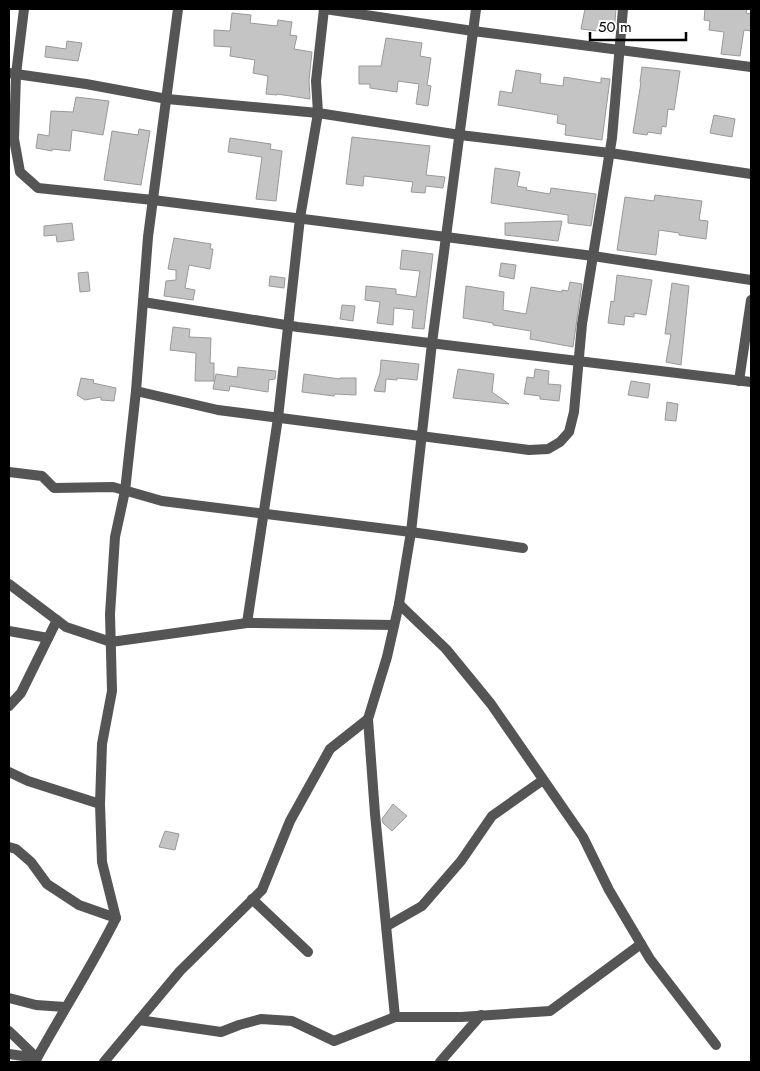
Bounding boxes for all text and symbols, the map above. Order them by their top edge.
scale bar [590,10,686,42]
text: 50 m [598,16,632,38]

